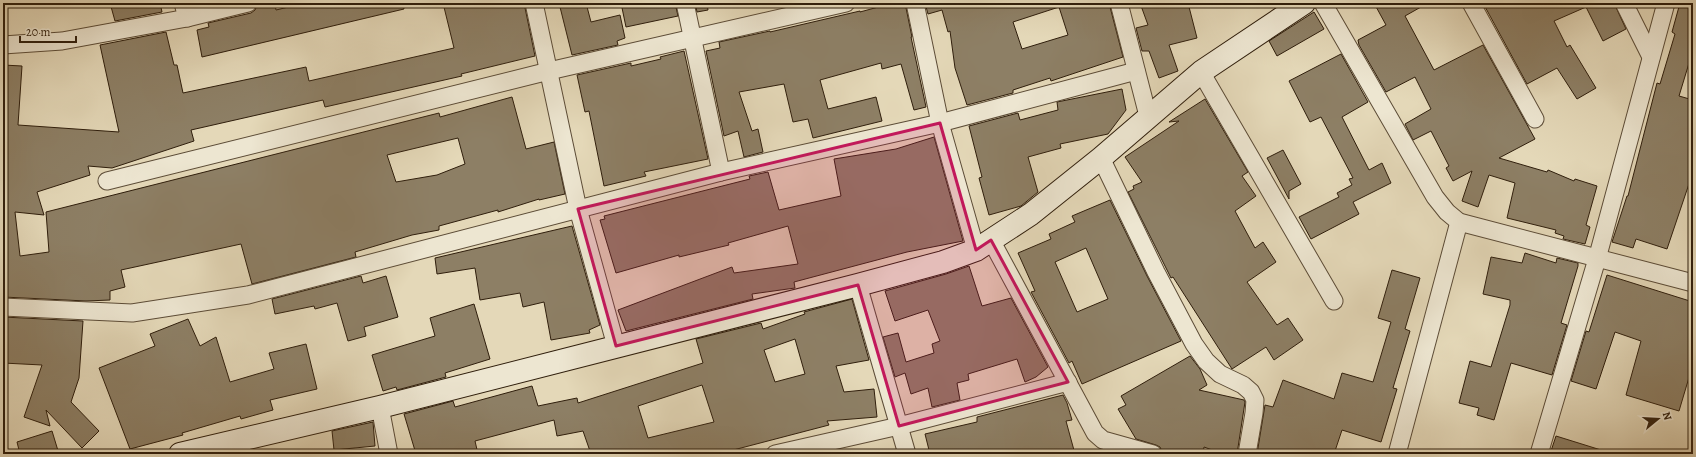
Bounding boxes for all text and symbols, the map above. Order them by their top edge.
scale bar [20,18,76,44]
text: 20 m [26,24,50,40]
north arrow [1638,399,1678,439]
text: N [1659,410,1675,422]

